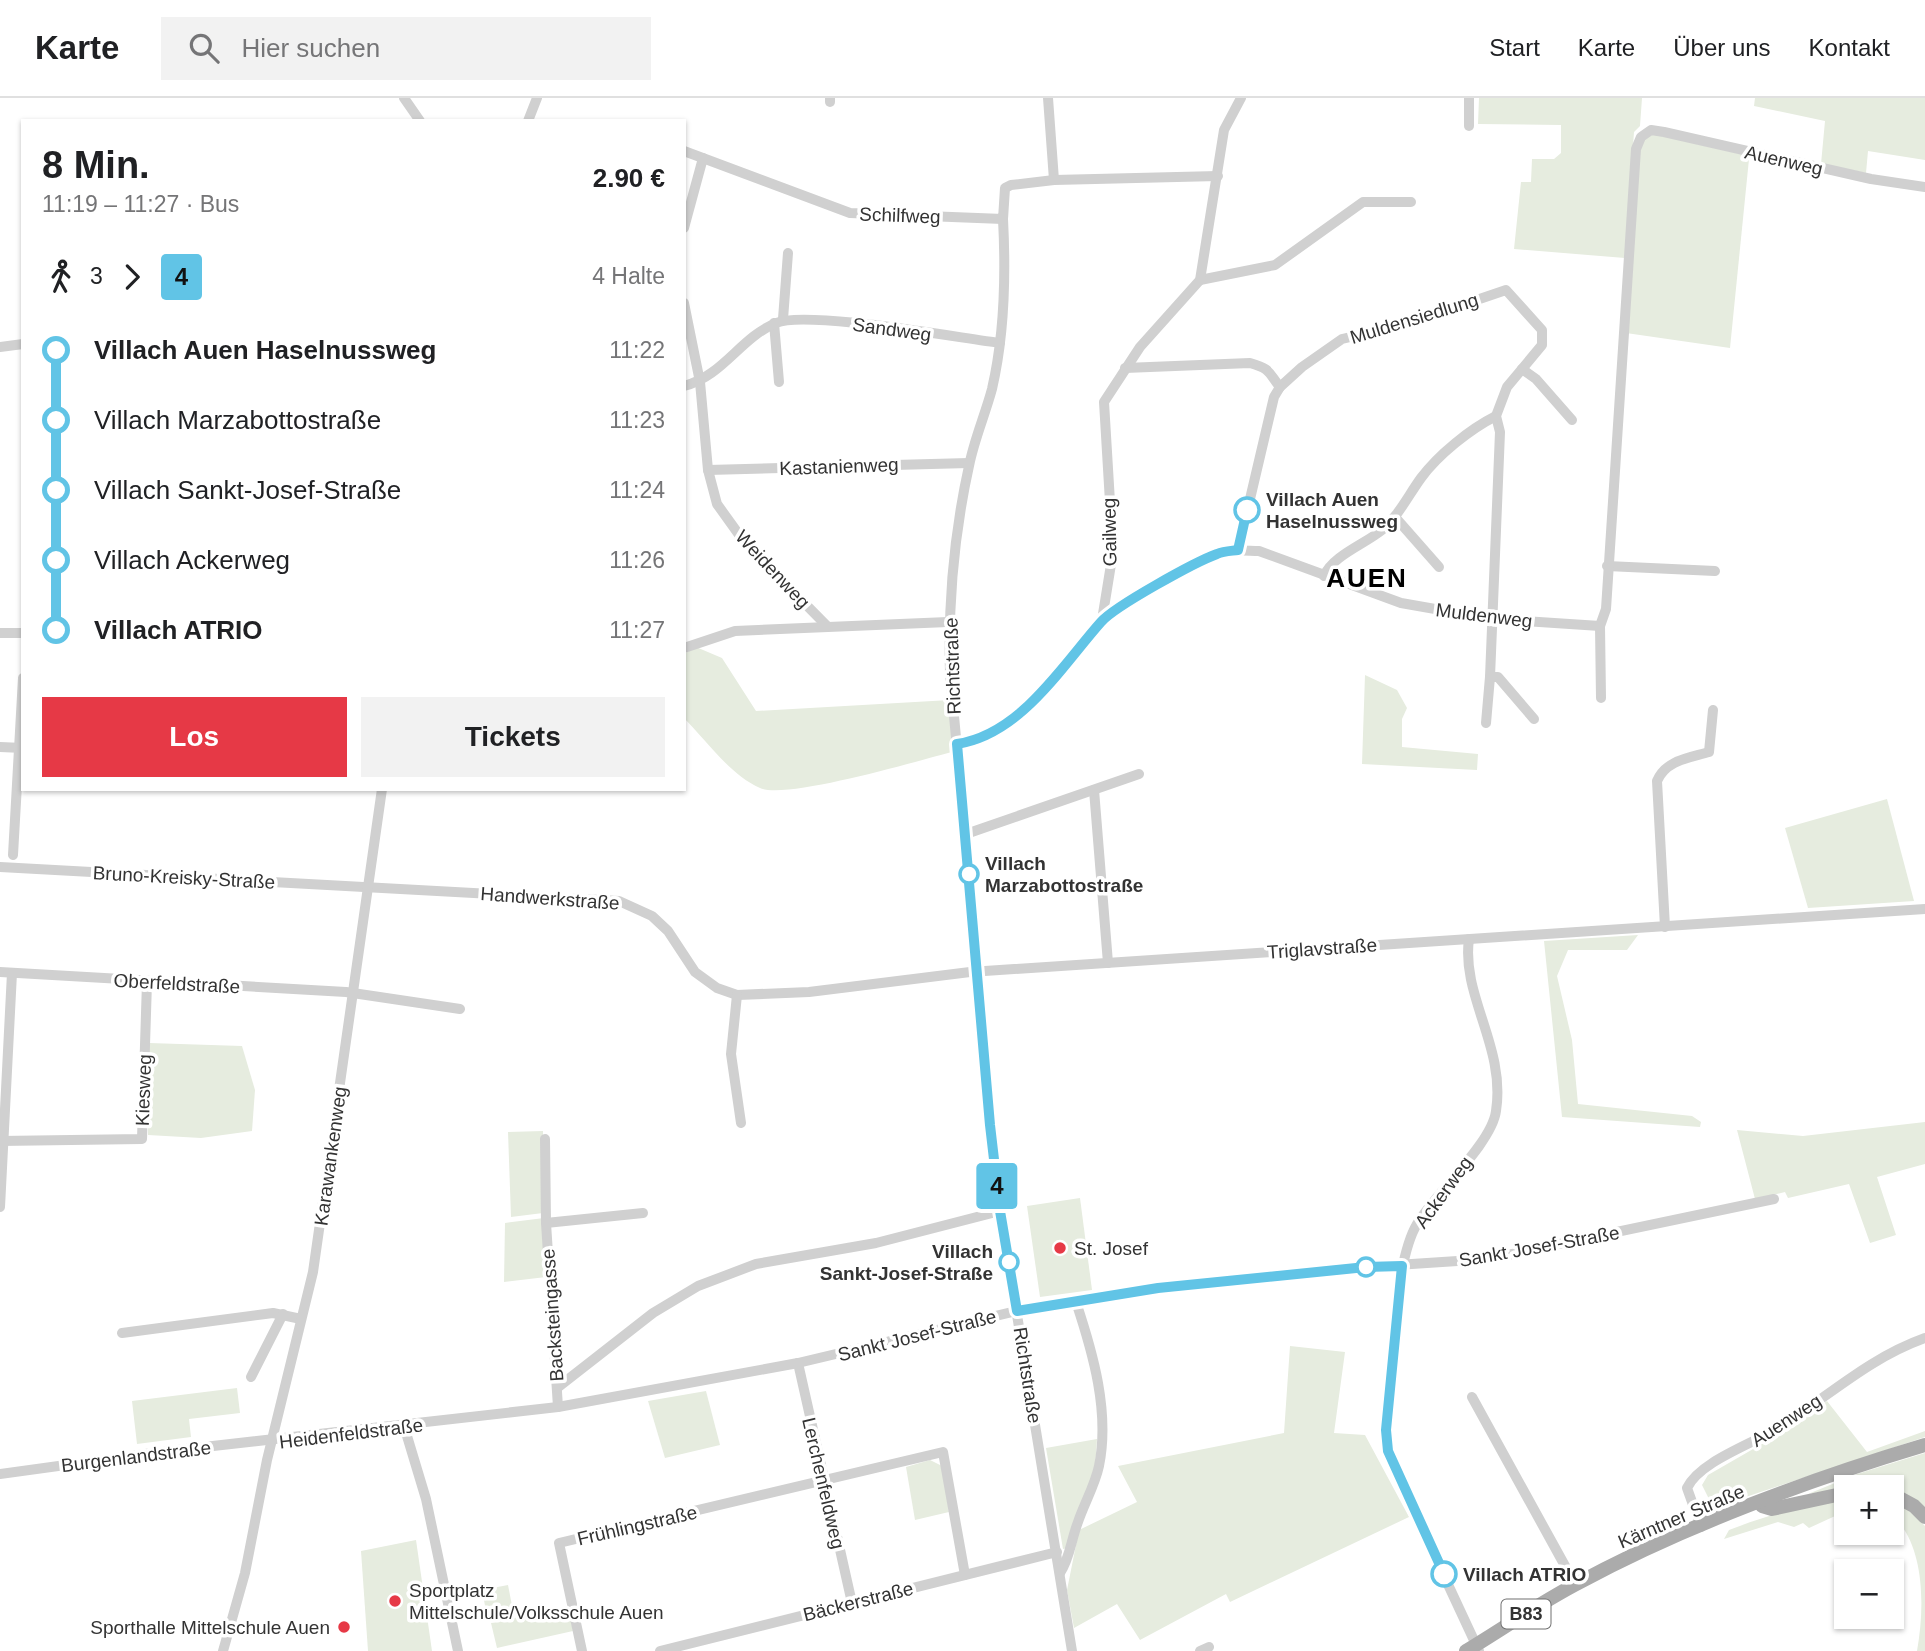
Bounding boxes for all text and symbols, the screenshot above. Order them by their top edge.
search box [161,17,651,80]
text: Karte [35,29,119,66]
icon: search [185,29,223,67]
text: Hier suchen [241,33,380,63]
text: Start [1489,34,1540,61]
text: Karte [1578,34,1635,61]
text: Über uns [1673,34,1771,61]
text: Kontakt [1809,34,1890,61]
street label: Auenweg [1743,141,1825,180]
text: 8 Min. [42,144,150,186]
text: 2.90 € [593,163,665,193]
text: 11:19 – 11:27 · Bus [42,191,239,217]
street label: Schilfweg [859,204,941,227]
icon: walk [42,258,80,296]
icon: forward [113,258,151,296]
text: 3 [90,263,103,289]
text: 4 [175,263,188,290]
text: 4 Halte [592,263,665,289]
street label: Muldensiedlung [1347,289,1481,348]
street label: Sandweg [851,314,933,345]
text: Villach Auen Haselnussweg [94,335,436,365]
text: 11:22 [609,337,665,363]
text: Villach Marzabottostraße [94,405,381,435]
text: 11:23 [609,407,665,433]
street label: Kastanienweg [779,454,899,479]
text: Villach Sankt-Josef-Straße [94,475,401,505]
text: 11:24 [609,477,665,503]
place label: Villach Auen Haselnussweg [1266,489,1398,532]
street label: Gailweg [1098,497,1121,566]
marker: Villach Auen Haselnussweg [1234,497,1260,523]
street label: Weidenweg [731,526,814,613]
text: Villach Ackerweg [94,545,290,575]
text: 11:26 [609,547,665,573]
district label: AUEN [1326,563,1408,593]
street label: Muldenweg [1434,599,1533,632]
text: Villach ATRIO [94,615,263,645]
text: 11:27 [609,617,665,643]
street label: Richtstraße [940,617,965,715]
button: Los [42,697,347,777]
button: Tickets [361,697,665,777]
place label: Villach Marzabottostraße [985,853,1143,896]
street label: Bruno-Kreisky-Straße [92,862,276,893]
marker: Villach Marzabottostraße [959,864,979,884]
street label: Handwerkstraße [480,883,620,914]
street label: Triglavstraße [1266,934,1378,963]
street label: Oberfeldstraße [113,970,241,997]
street label: Kiesweg [132,1054,155,1126]
street label: Karawankenweg [310,1085,351,1227]
street label: Ackerweg [1410,1152,1476,1232]
line badge: 4 [974,1163,1020,1209]
text: 4 [990,1172,1004,1199]
street label: Sankt Josef-Straße [1457,1222,1621,1271]
place label: St. Josef [1074,1238,1149,1259]
marker: St. Josef [1052,1240,1068,1256]
place label: Villach Sankt-Josef-Straße [820,1241,993,1284]
street label: Backsteingasse [537,1248,568,1382]
marker: Villach Sankt-Josef-Straße [999,1252,1019,1272]
unlabelled marker [1356,1257,1376,1277]
street label: Sankt Josef-Straße [836,1306,999,1365]
street label: Richtstraße [1010,1325,1045,1425]
street label: Auenweg [1747,1390,1825,1451]
street label: Heidenfeldstraße [278,1414,424,1453]
street label: Lerchenfeldweg [798,1415,849,1551]
street label: Burgenlandstraße [60,1437,212,1476]
map controls [1834,1475,1904,1629]
button: + [1834,1475,1904,1545]
street label: Kärntner Straße [1615,1480,1748,1553]
street label: Frühlingstraße [575,1501,699,1549]
button: − [1834,1559,1904,1629]
marker: Villach ATRIO [1431,1561,1457,1587]
place label: Villach ATRIO [1463,1564,1586,1585]
street label: Bäckerstraße [801,1578,915,1625]
place label: Sportplatz Mittelschule/Volksschule Auen [409,1580,664,1623]
marker: Sportplatz Mittelschule/Volksschule Auen [387,1593,403,1609]
road number: B83 [1502,1600,1550,1629]
place label: Sporthalle Mittelschule Auen [90,1617,330,1638]
marker: Sporthalle Mittelschule Auen [336,1619,352,1635]

